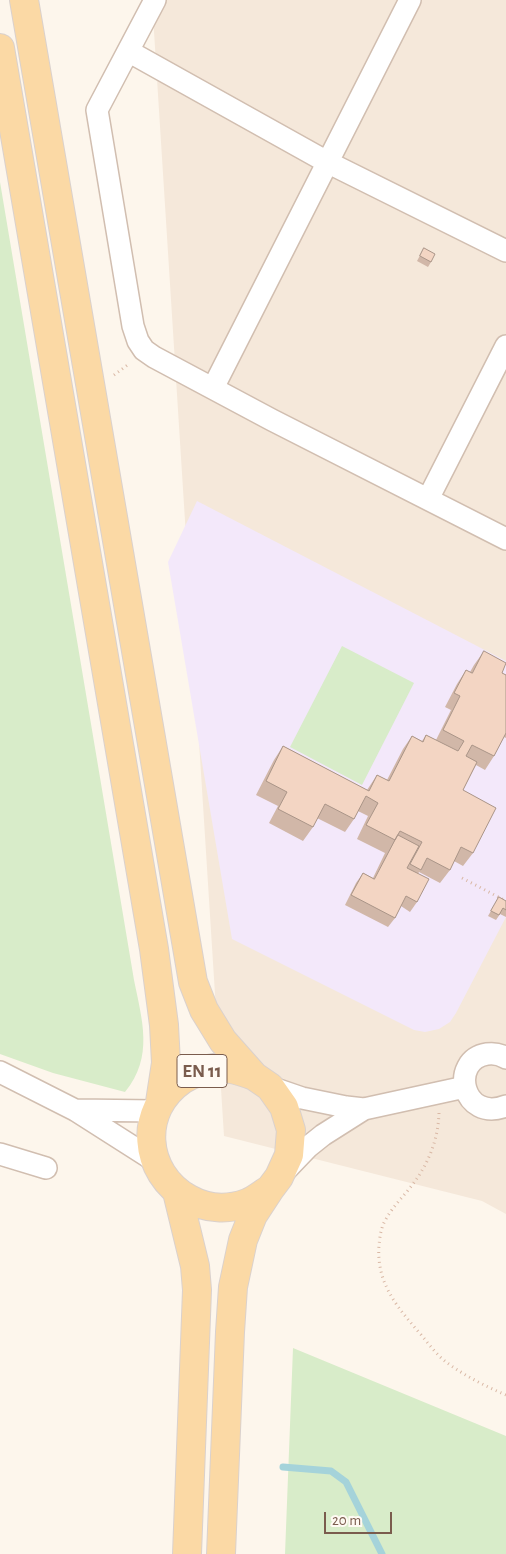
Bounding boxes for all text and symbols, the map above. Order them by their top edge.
road number: EN 11 [177,1054,227,1088]
scale bar [326,1502,394,1534]
text: 20 m [332,1513,361,1528]

